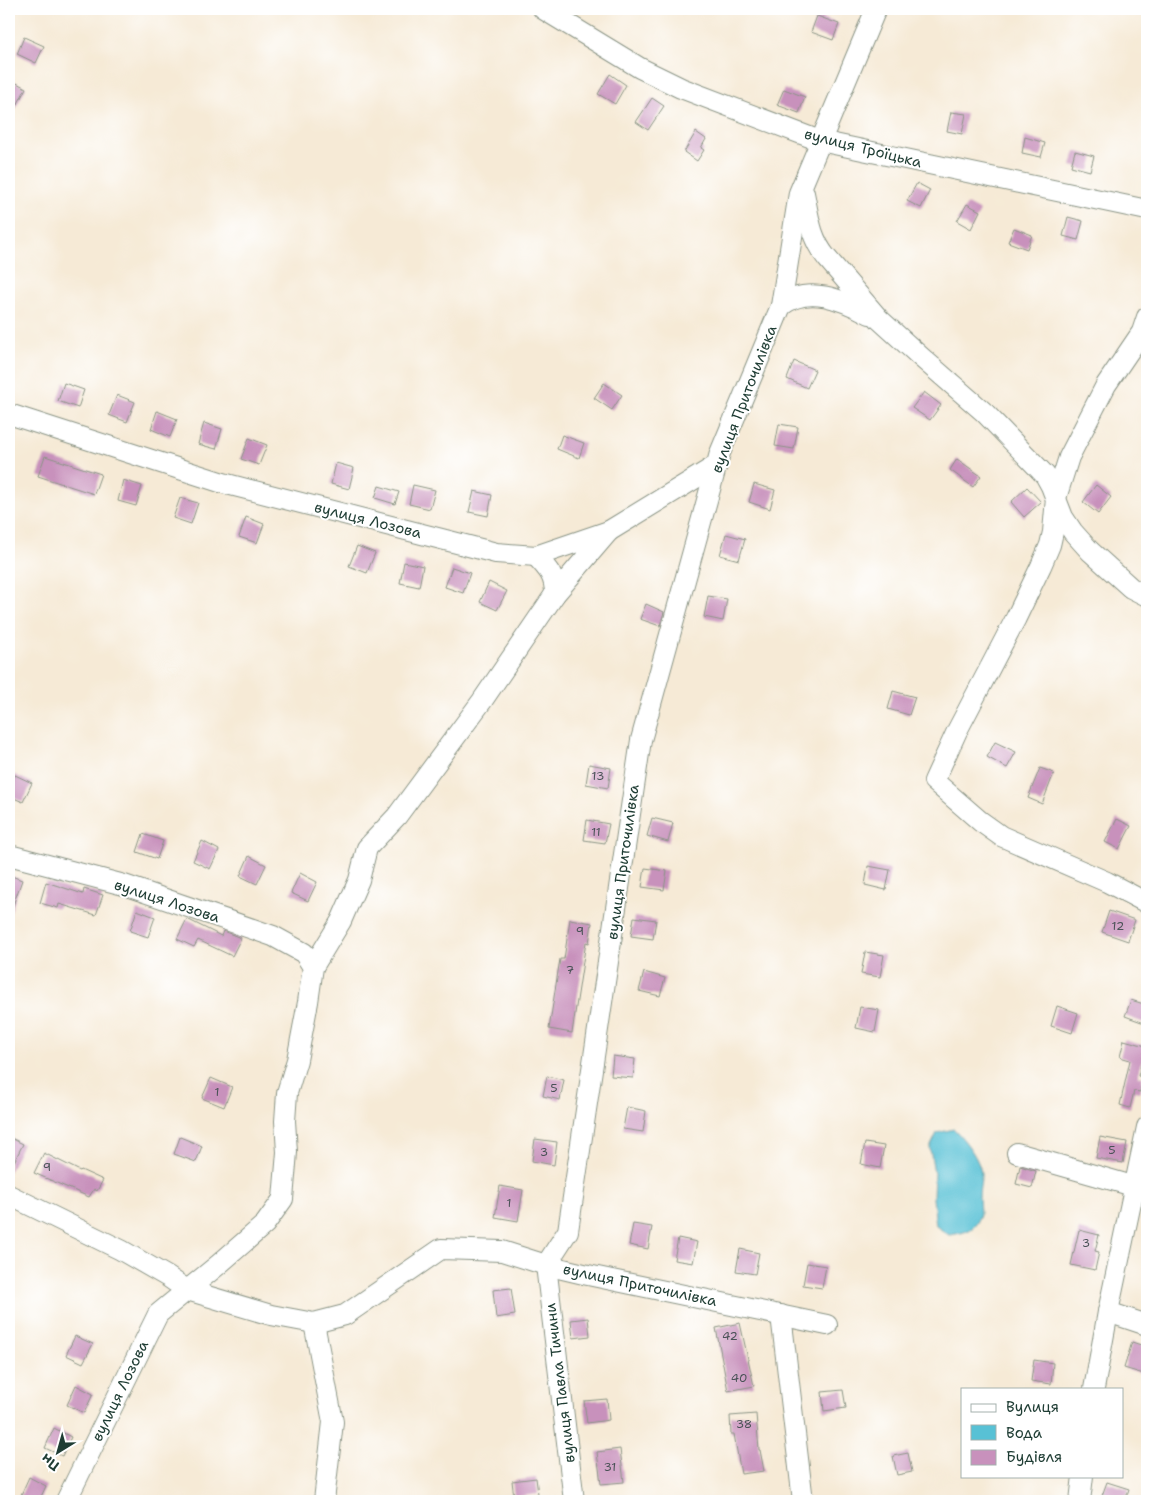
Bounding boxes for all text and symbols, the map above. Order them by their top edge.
street label: вулиця Троїцька [802,124,924,172]
street label: вулиця Приточилівка [707,322,782,476]
street label: вулиця Лозова [312,497,424,543]
house number: 13 [592,768,604,784]
street label: вулиця Приточилівка [602,782,644,941]
house number: 11 [591,824,601,840]
street label: вулиця Лозова [112,875,223,928]
house number: 12 [1112,918,1124,934]
house number: 9 [576,923,584,939]
house number: 7 [566,962,574,978]
house number: 5 [550,1080,558,1096]
house number: 1 [214,1084,220,1100]
house number: 5 [1108,1142,1116,1158]
house number: 3 [540,1144,548,1160]
house number: 9 [43,1159,51,1175]
house number: 1 [506,1195,512,1211]
house number: 3 [1082,1235,1090,1251]
street label: вулиця Приточилівка [561,1259,719,1311]
street label: вулиця Павла Тичини [540,1302,580,1464]
house number: 42 [722,1328,738,1344]
street label: вулиця Лозова [87,1337,153,1445]
house number: 40 [731,1370,747,1386]
legend [961,1388,1124,1478]
text: Вулиця [1006,1397,1059,1417]
house number: 38 [736,1416,752,1432]
text: Вода [1006,1423,1043,1443]
north arrow [32,1428,82,1478]
text: Будівля [1006,1447,1062,1467]
text: Пн [37,1450,63,1475]
house number: 31 [604,1459,616,1475]

